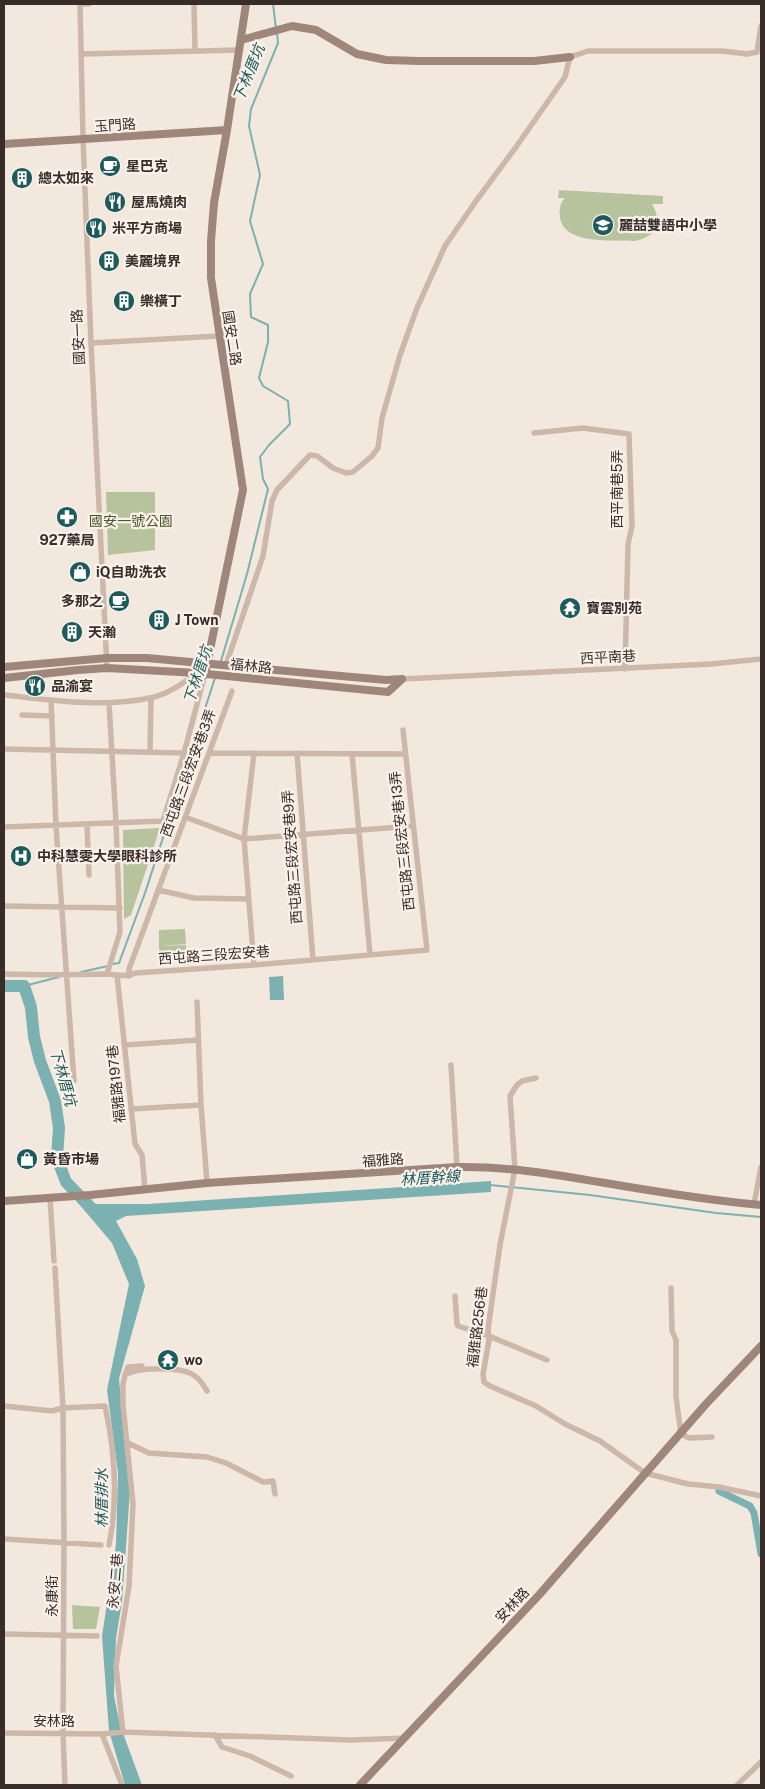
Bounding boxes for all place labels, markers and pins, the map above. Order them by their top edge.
cafe icon: 星巴克 [98,154,122,178]
place label: 星巴克 [126,158,168,174]
building icon: 總太如來 [10,166,34,190]
place label: 總太如來 [38,170,94,186]
restaurant icon: 屋馬燒肉 [103,190,127,214]
place label: 屋馬燒肉 [131,194,187,210]
school or university icon: 麗喆雙語中小學 [591,213,615,237]
restaurant icon: 米平方商場 [84,216,108,240]
place label: 麗喆雙語中小學 [619,217,717,233]
place label: 米平方商場 [112,220,182,236]
building icon: 美麗境界 [97,249,121,273]
place label: 美麗境界 [125,253,181,269]
building icon: 樂橫丁 [112,289,136,313]
place label: 樂橫丁 [140,293,182,309]
pharmacy icon: 927藥局 [55,505,79,529]
place label: 927藥局 [40,532,94,548]
shop icon: iQ自助洗衣 [68,560,92,584]
place label: iQ自助洗衣 [96,564,167,580]
cafe icon: 多那之 [107,589,131,613]
place label: 多那之 [61,593,103,609]
temple icon: 寶雲別苑 [558,596,582,620]
place label: 寶雲別苑 [586,600,642,616]
building icon: J Town [147,608,171,632]
place label: J Town [175,612,219,628]
building icon: 天瀚 [60,620,84,644]
place label: 天瀚 [88,624,116,640]
restaurant icon: 品渝宴 [23,674,47,698]
place label: 品渝宴 [51,678,93,694]
hospital icon: 中科慧雯大學眼科診所 [9,844,33,868]
place label: 中科慧雯大學眼科診所 [37,848,177,864]
shop icon: 黃昏市場 [15,1147,39,1171]
place label: 黃昏市場 [43,1151,99,1167]
temple icon: wo [156,1348,180,1372]
place label: wo [184,1352,203,1368]

